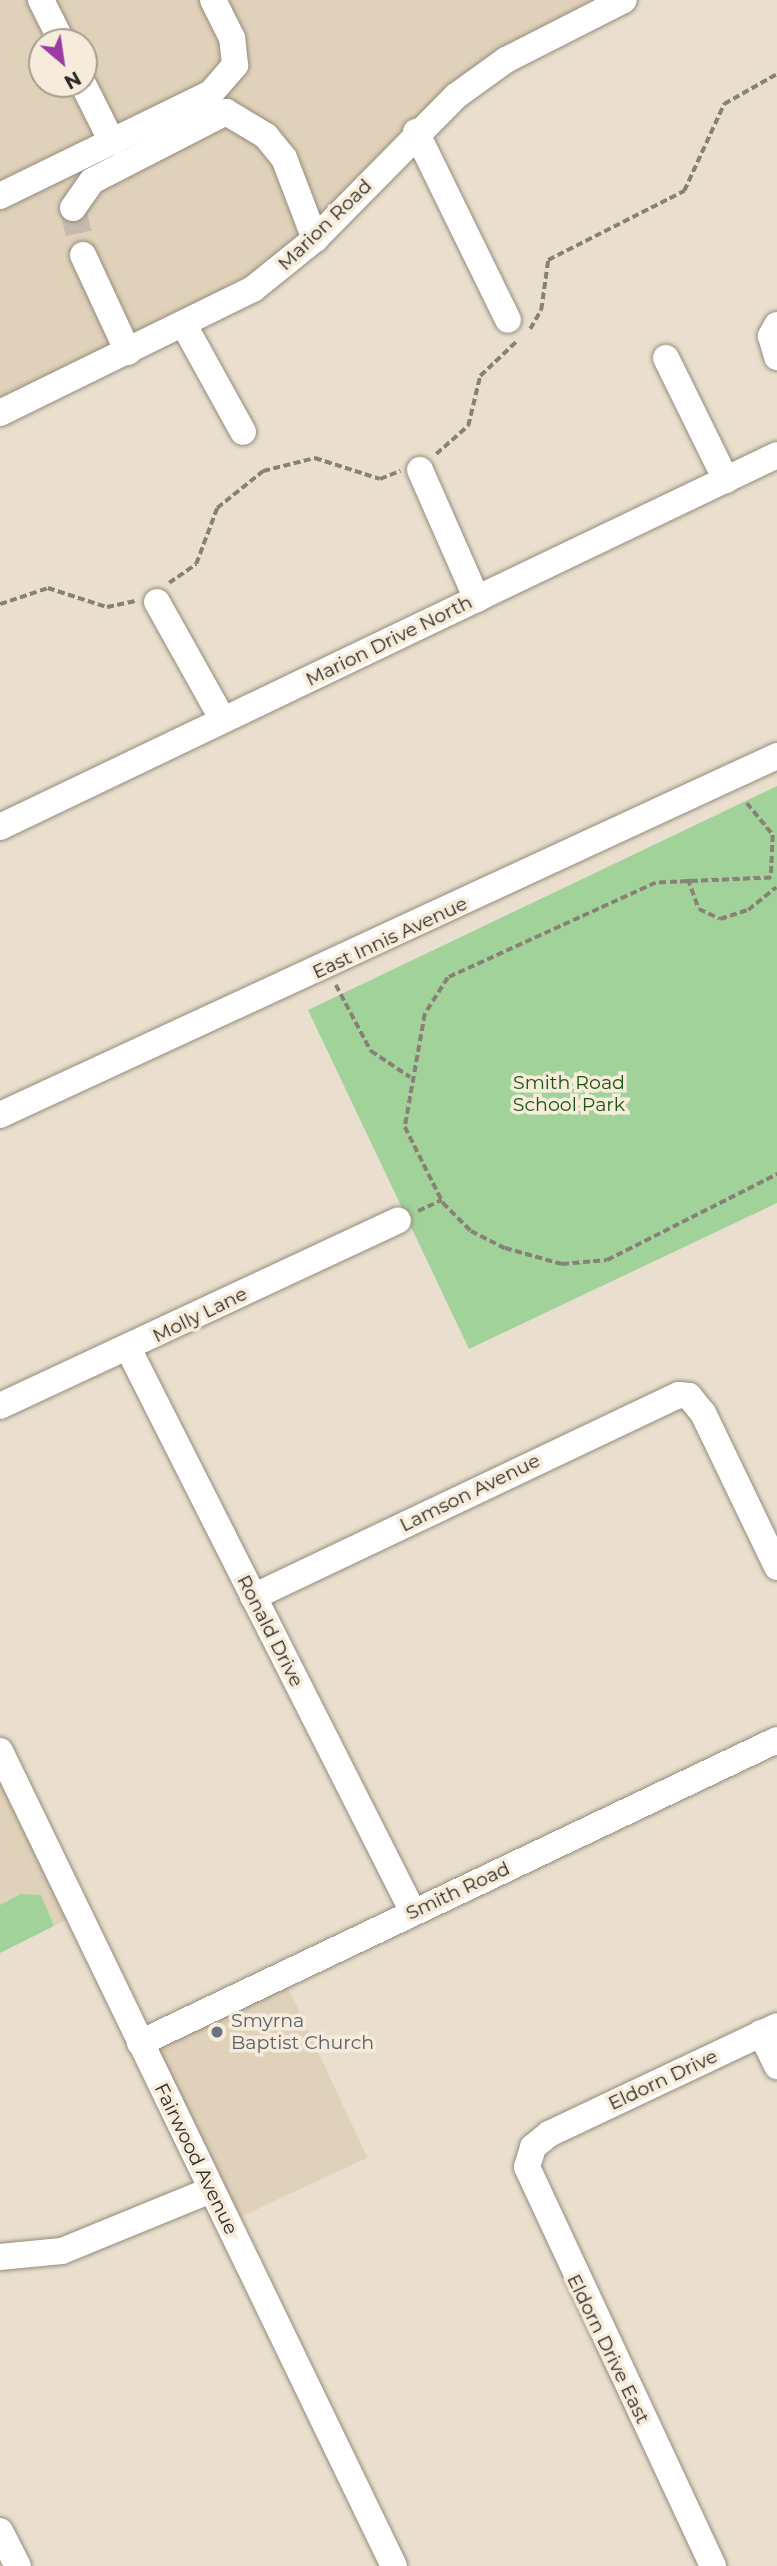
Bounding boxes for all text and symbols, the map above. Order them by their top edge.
north arrow [28,28,98,98]
text: N [60,66,85,94]
street label: Marion Road [273,175,377,275]
street label: Marion Drive North [302,591,476,691]
street label: East Innis Avenue [309,892,471,984]
park label: Smith Road School Park [513,1072,625,1116]
street label: Molly Lane [149,1282,251,1348]
street label: Lamson Avenue [396,1449,544,1537]
street label: Ronald Drive [232,1571,308,1691]
street label: Smith Road [402,1857,514,1925]
place label: Smyrna Baptist Church [231,2010,374,2054]
marker: Smyrna Baptist Church [209,2024,225,2040]
street label: Eldorn Drive [605,2045,721,2115]
street label: Fairwood Avenue [149,2080,243,2238]
street label: Eldorn Drive East [562,2271,654,2427]

